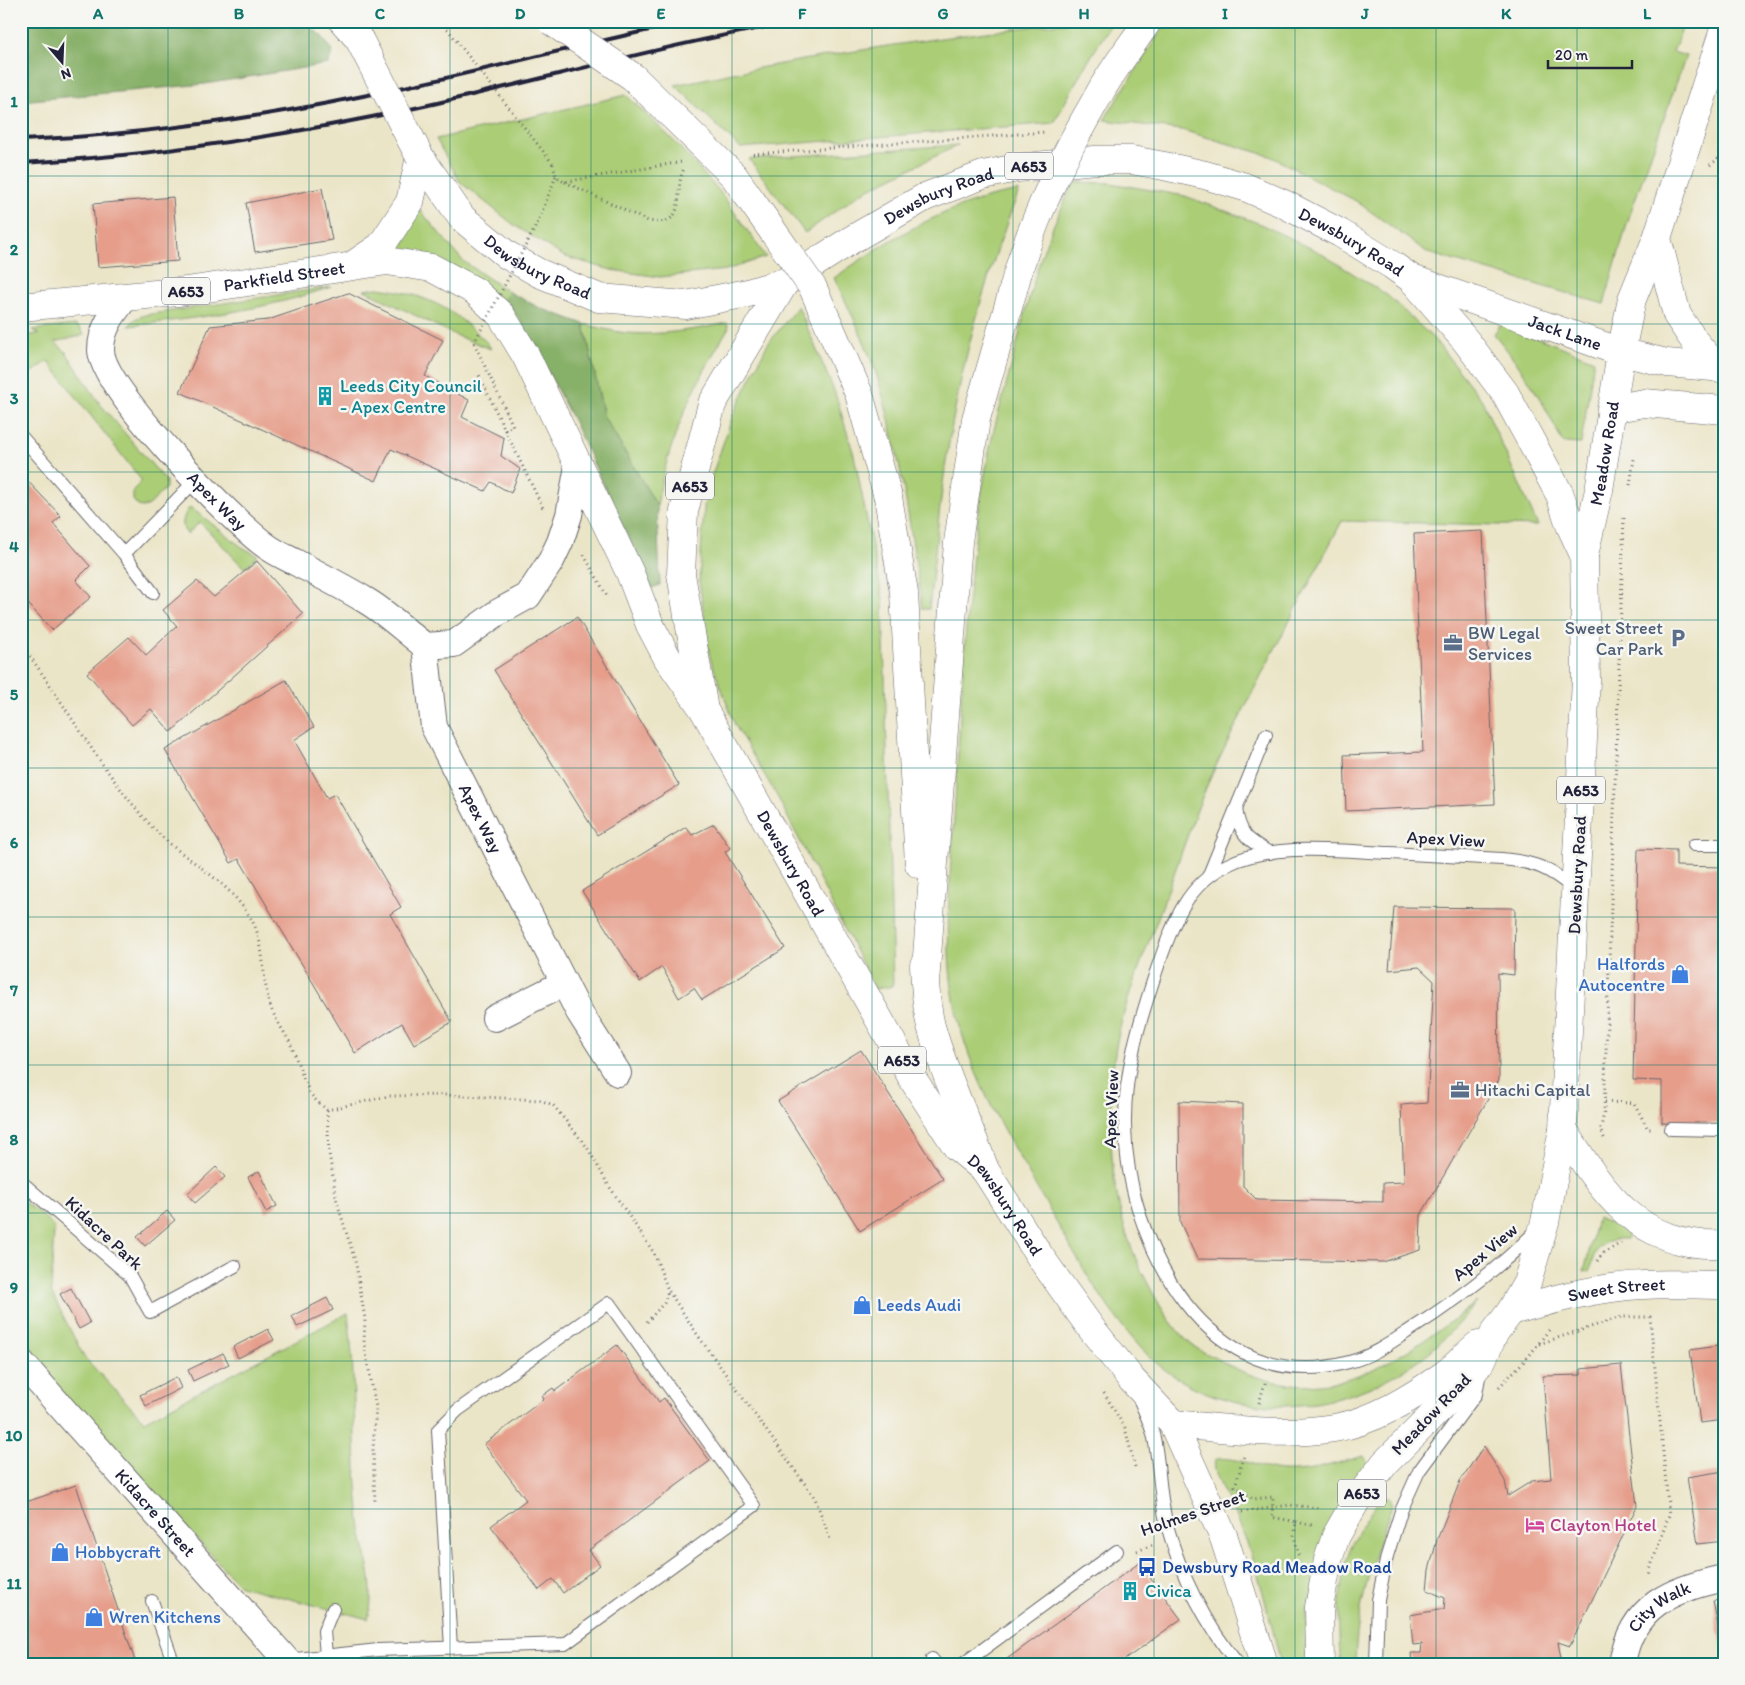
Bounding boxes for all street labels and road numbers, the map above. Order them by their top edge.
road number: A653 [1005,153,1053,180]
street label: Dewsbury Road [879,162,996,230]
street label: Dewsbury Road [1295,202,1409,281]
street label: Dewsbury Road [479,229,595,305]
street label: Parkfield Street [222,256,347,296]
road number: A653 [162,278,210,304]
street label: Jack Lane [1525,309,1605,355]
street label: Meadow Road [1585,399,1624,508]
street label: Apex Way [182,467,252,536]
road number: A653 [666,472,714,500]
road number: A653 [1557,776,1605,804]
street label: Apex Way [454,780,508,857]
street label: Dewsbury Road [752,806,830,921]
street label: Dewsbury Road [1563,815,1591,935]
street label: Apex View [1406,826,1486,852]
road number: A653 [878,1046,926,1074]
street label: Apex View [1099,1069,1123,1149]
street label: Dewsbury Road [963,1149,1048,1260]
street label: Kidacre Park [61,1191,147,1275]
street label: Apex View [1448,1218,1522,1286]
street label: Sweet Street [1566,1273,1666,1307]
street label: Meadow Road [1386,1368,1476,1460]
street label: Kidacre Street [110,1464,201,1562]
road number: A653 [1338,1480,1386,1506]
street label: Holmes Street [1138,1485,1249,1541]
street label: City Walk [1623,1576,1694,1636]

